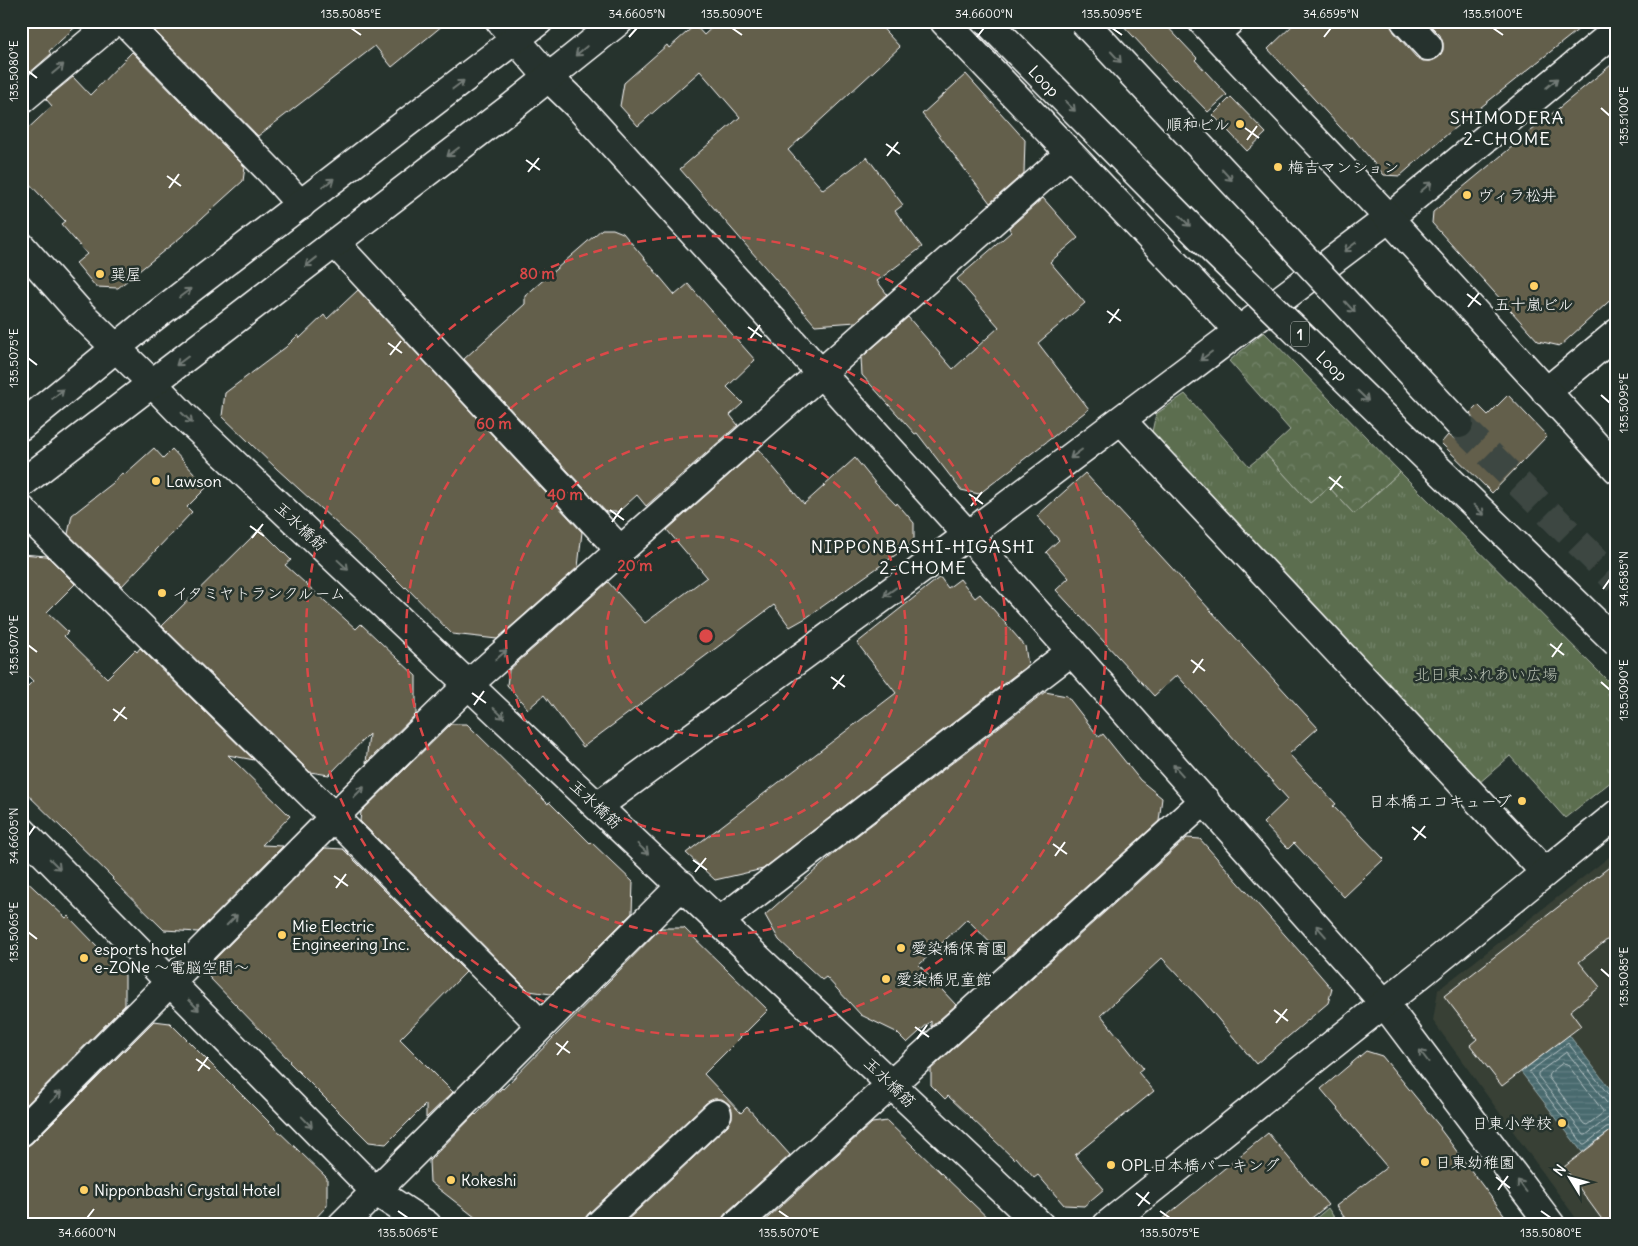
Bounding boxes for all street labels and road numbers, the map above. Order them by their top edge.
street label: Loop [1024,61,1064,101]
road number: 1 [1291,322,1309,346]
street label: Loop [1312,346,1352,386]
street label: 玉水橋筋 [271,497,331,555]
street label: 玉水橋筋 [566,775,626,833]
street label: 玉水橋筋 [860,1053,920,1111]

